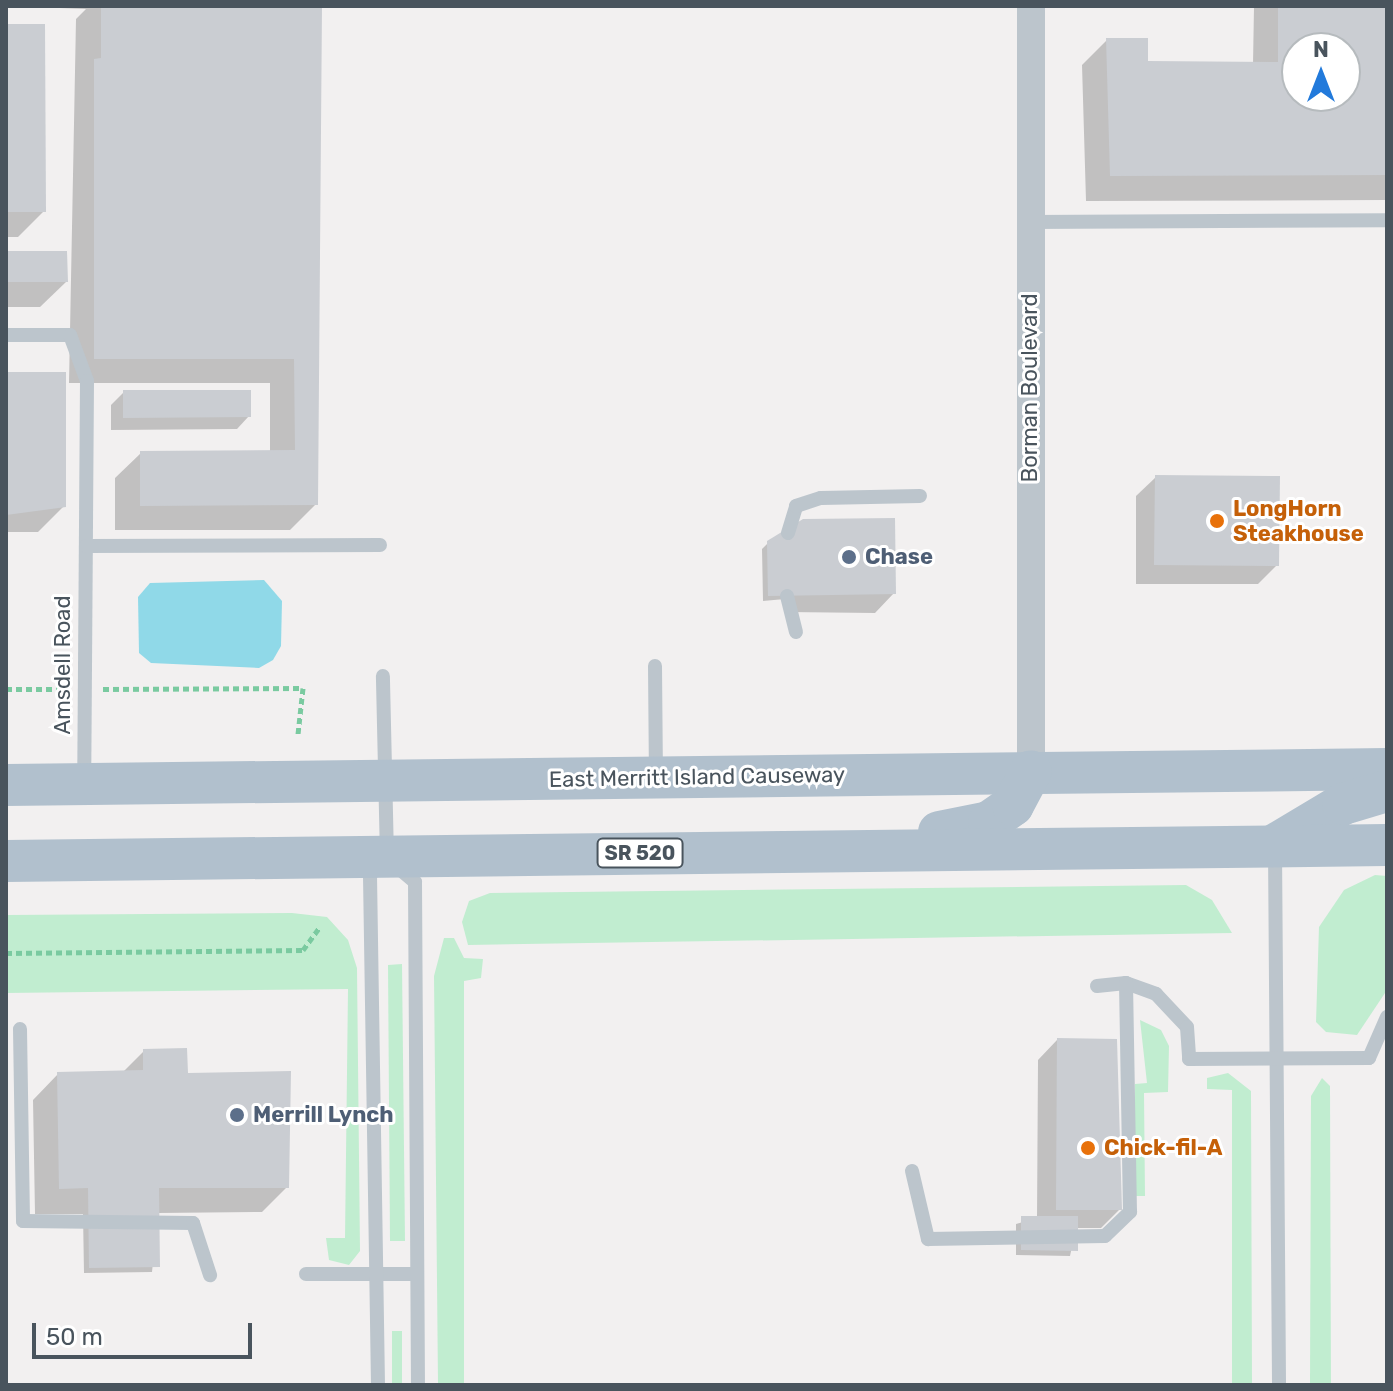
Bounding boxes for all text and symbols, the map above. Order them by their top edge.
north arrow [1281,32,1361,112]
text: N [1313,36,1329,63]
street label: Borman Boulevard [1017,293,1043,483]
place label: LongHorn Steakhouse [1233,495,1364,546]
marker: LongHorn Steakhouse [1208,512,1226,530]
place label: Chase [865,544,933,570]
marker: Chase [840,548,858,566]
street label: Amsdell Road [50,595,76,735]
street label: East Merritt Island Causeway [549,761,845,793]
road number: SR 520 [596,837,684,869]
place label: Merrill Lynch [253,1102,394,1128]
marker: Merrill Lynch [228,1106,246,1124]
place label: Chick-fil-A [1104,1135,1223,1161]
marker: Chick-fil-A [1079,1139,1097,1157]
scale bar [36,1307,256,1357]
text: 50 m [46,1323,103,1351]

